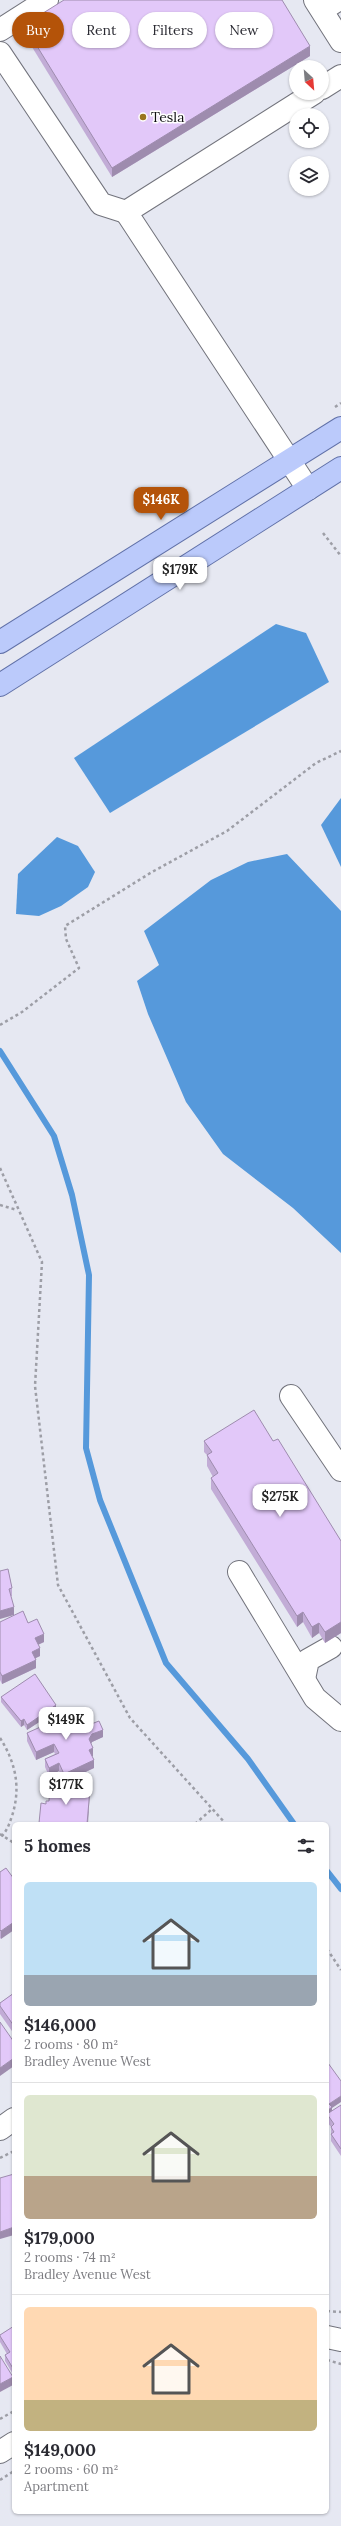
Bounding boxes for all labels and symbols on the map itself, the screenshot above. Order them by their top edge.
north arrow [289,60,329,100]
place label: Tesla [151,108,184,126]
marker: Tesla [138,112,148,122]
pin: $146K [133,487,189,521]
pin: $179K [152,557,208,591]
pin: $275K [252,1484,308,1518]
pin: $149K [38,1707,94,1741]
pin: $177K [38,1772,94,1806]

